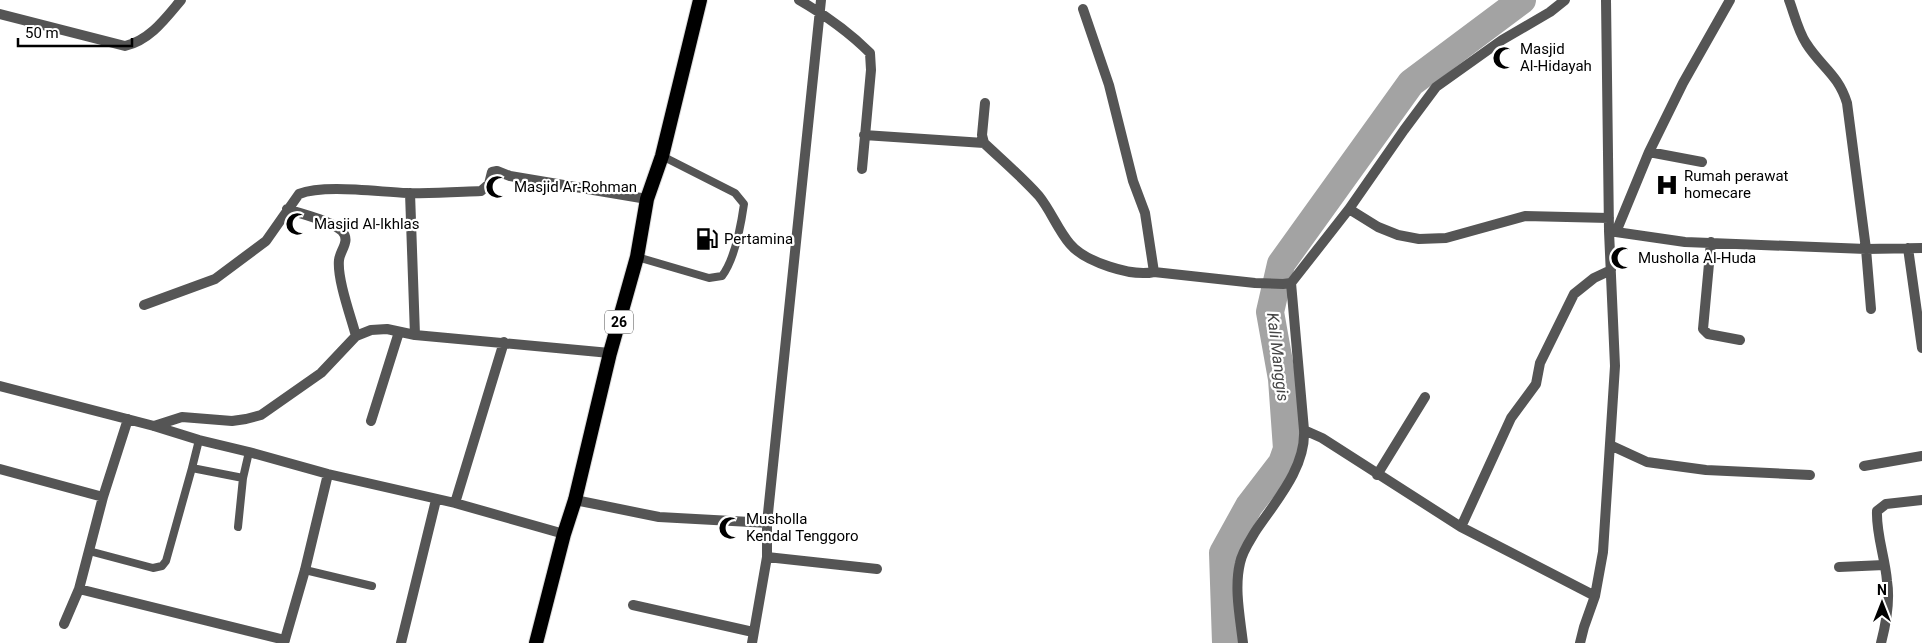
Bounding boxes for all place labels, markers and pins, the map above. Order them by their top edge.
place label: Masjid Al-Hidayah [1520,40,1592,75]
mosque icon: Masjid Al-Hidayah [1491,45,1517,71]
place label: Rumah perawat homecare [1684,167,1789,202]
hospital icon: Rumah perawat homecare [1654,172,1680,198]
mosque icon: Masjid Ar-Rohman [484,174,510,200]
place label: Masjid Ar-Rohman [514,178,637,196]
mosque icon: Masjid Al-Ikhlas [284,211,310,237]
place label: Masjid Al-Ikhlas [314,215,419,233]
fuel station icon: Pertamina [694,226,720,252]
place label: Pertamina [724,230,793,248]
mosque icon: Musholla Al-Huda [1609,245,1635,271]
place label: Musholla Al-Huda [1638,249,1756,267]
place label: Musholla Kendal Tenggoro [746,510,859,545]
mosque icon: Musholla Kendal Tenggoro [717,515,743,541]

